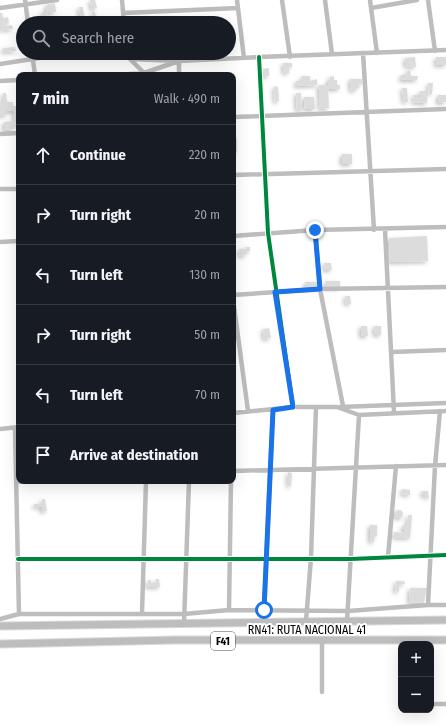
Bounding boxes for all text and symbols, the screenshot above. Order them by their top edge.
search box [16,16,236,60]
icon: search [30,27,52,49]
text: Search here [62,29,134,47]
text: 7 min [32,88,69,109]
text: Walk · 490 m [154,91,220,106]
icon: ahead [32,144,54,166]
text: Continue [70,146,126,164]
text: 220 m [189,147,220,162]
icon: right [32,204,54,226]
text: Turn right [70,206,131,224]
text: 20 m [194,207,220,222]
route end [306,221,324,239]
icon: left [32,264,54,286]
text: Turn left [70,266,123,284]
text: 130 m [189,267,220,282]
icon: right [32,324,54,346]
text: Turn right [70,326,131,344]
text: 50 m [194,327,220,342]
icon: left [32,384,54,406]
text: Turn left [70,386,123,404]
text: 70 m [195,387,220,402]
icon: arrive [32,444,54,466]
text: Arrive at destination [70,446,198,464]
route start [255,601,273,619]
street label: RN41: RUTA NACIONAL 41 [248,623,366,637]
road number: F41 [211,632,235,650]
map controls [398,641,434,713]
button: + [398,641,434,677]
button: − [398,677,434,713]

